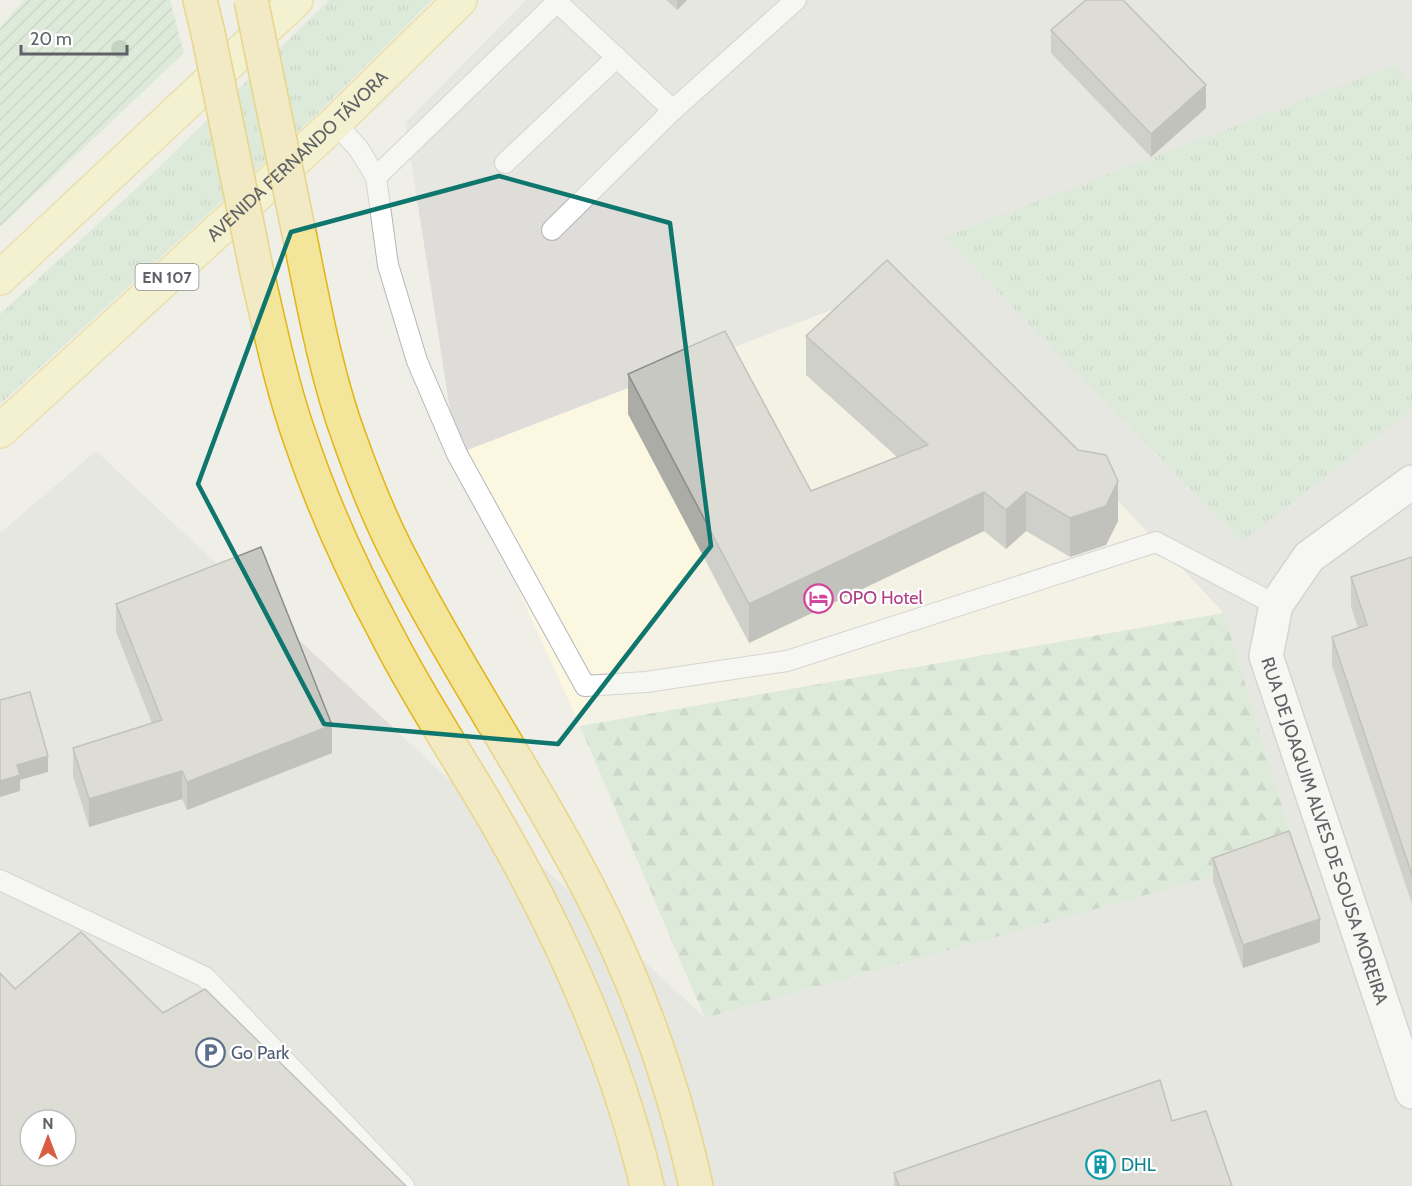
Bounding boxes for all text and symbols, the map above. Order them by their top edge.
scale bar [21,18,128,56]
text: 20 m [30,28,72,50]
street label: AVENIDA FERNANDO TÁVORA [202,66,392,246]
road number: EN 107 [136,264,198,290]
hotel icon: OPO Hotel [802,582,834,614]
place label: OPO Hotel [839,587,924,609]
street label: RUA DE JOAQUIM ALVES DE SOUSA MOREIRA [1256,654,1393,1007]
parking icon: Go Park [194,1037,226,1069]
place label: Go Park [231,1042,290,1064]
north arrow [18,1108,78,1168]
text: N [42,1114,54,1133]
building icon: DHL [1084,1149,1116,1181]
place label: DHL [1121,1154,1156,1176]

